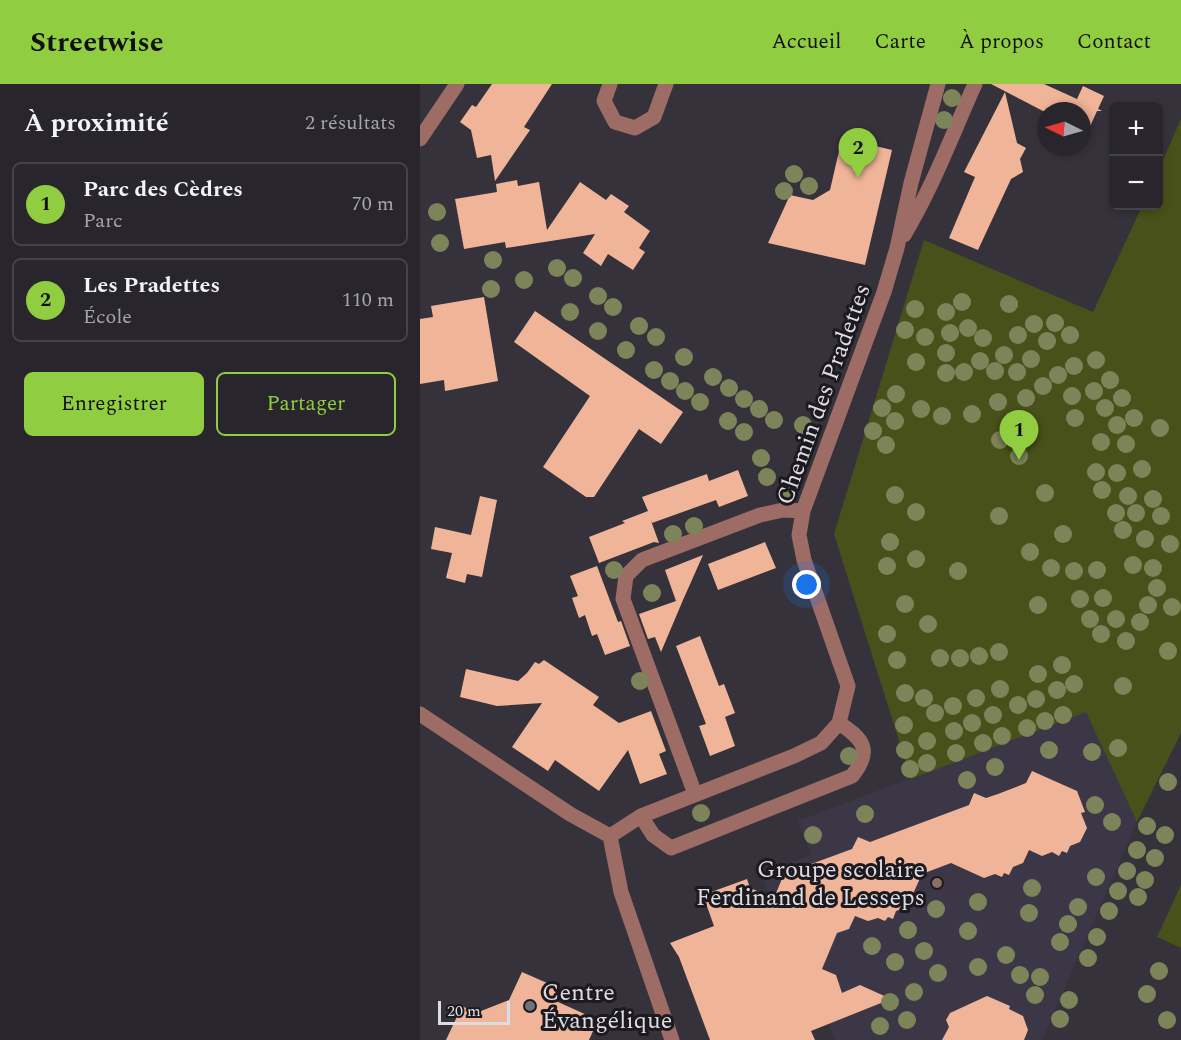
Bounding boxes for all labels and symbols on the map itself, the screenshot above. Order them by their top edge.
north arrow [1037,102,1091,156]
pin: 2 [838,128,878,178]
street label: Chemin des Pradettes [767,279,881,510]
pin: 1 [1000,410,1038,460]
your location [792,570,821,599]
place label: Groupe scolaire Ferdinand de Lesseps [696,852,925,916]
marker: Groupe scolaire Ferdinand de Lesseps [930,876,944,890]
place label: Centre Évangélique [542,975,672,1039]
scale bar [438,998,510,1026]
marker: Centre Évangélique [523,999,537,1013]

